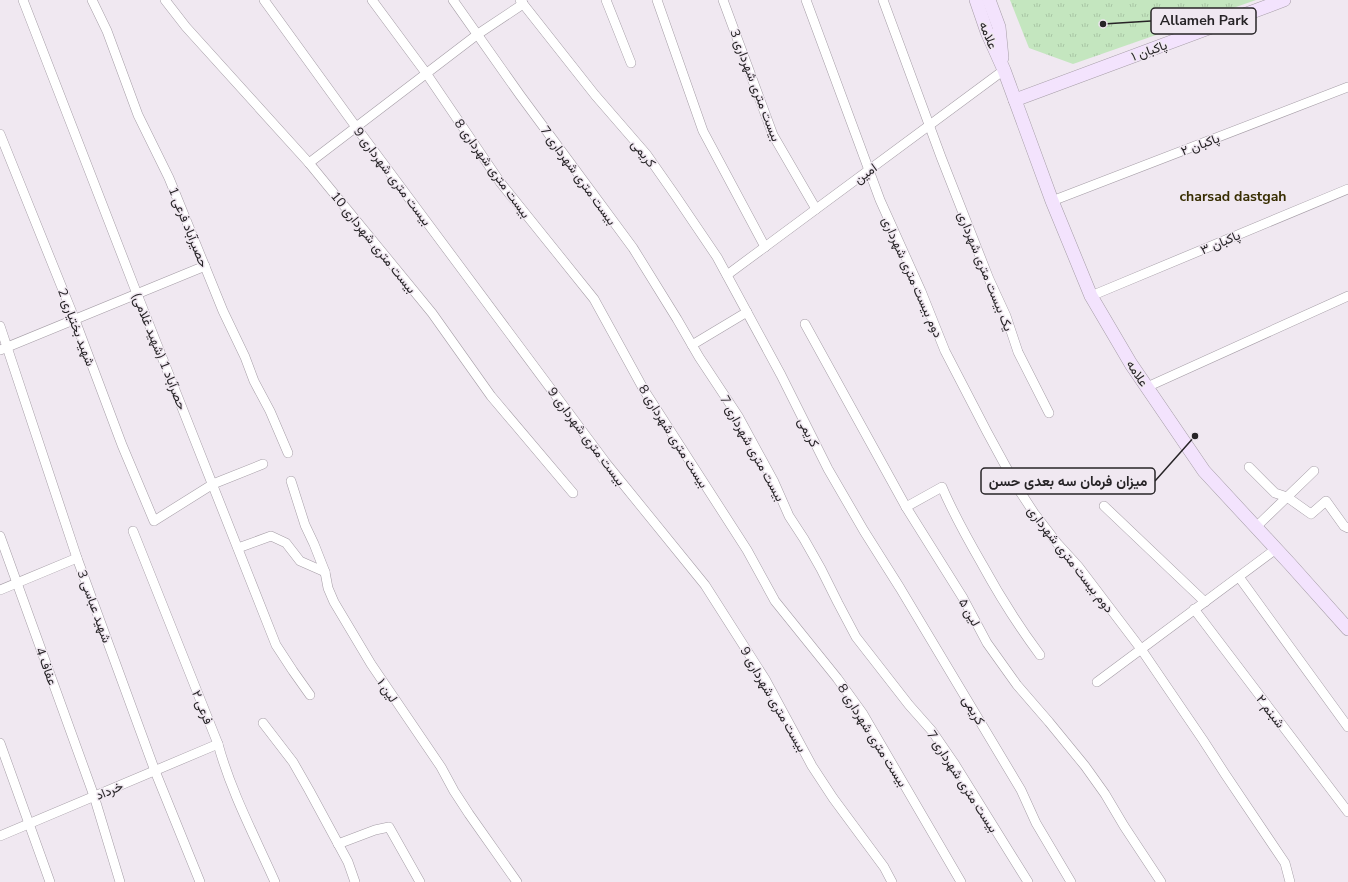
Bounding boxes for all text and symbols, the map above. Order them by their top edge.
callout: Allameh Park [1151,8,1256,34]
text: Allameh Park [1160,11,1249,30]
street label: علامه [974,19,1002,52]
street label: بیست متری شهرداری 3 [725,27,785,144]
street label: پاکبان ۱ [1129,36,1170,66]
street label: بیست متری شهرداری 8 [450,115,534,222]
street label: بیست متری شهرداری 7 [536,122,620,229]
street label: بیست متری شهرداری 9 [349,124,435,230]
street label: پاکبان ۲ [1178,129,1222,161]
street label: کریمی [627,136,660,172]
street label: امین [850,159,881,188]
street label: حصیرآباد فرعی 1 [164,184,213,271]
district label: charsad dastgah [1180,187,1286,206]
street label: بیست متری شهرداری 10 [326,188,420,298]
street label: یک بیست متری شهرداری [953,209,1017,334]
street label: دوم بیست متری شهرداری [877,214,947,341]
street label: پاکبان ۳ [1198,226,1243,259]
street label: شهید بختیاری 2 [53,286,99,369]
street label: حصرآباد 1 (شهید غلامی) [127,290,191,413]
street label: علامه [1122,357,1153,390]
street label: بیست متری شهرداری 8 [634,381,712,492]
street label: بیست متری شهرداری 9 [543,384,629,490]
street label: بیست متری شهرداری 7 [715,392,789,505]
street label: کریمی [793,415,823,451]
callout: میزان فرمان سه بعدی حسن [981,468,1155,494]
text: میزان فرمان سه بعدی حسن [989,472,1148,491]
street label: دوم بیست متری شهرداری [1023,503,1118,617]
street label: شهید عباسی 3 [73,567,116,645]
street label: لین ۵ [954,595,984,630]
street label: بیست متری شهرداری 9 [736,644,811,756]
street label: عفاف 4 [31,645,61,688]
street label: لین ۱ [373,675,402,706]
street label: بیست متری شهرداری 8 [833,680,911,791]
street label: ۲ فرعی [187,688,217,727]
street label: شبنم ۲ [1252,691,1289,732]
street label: کریمی [957,693,989,729]
street label: بیست متری شهرداری 7 [922,727,1002,836]
street label: خرداد [93,777,126,805]

